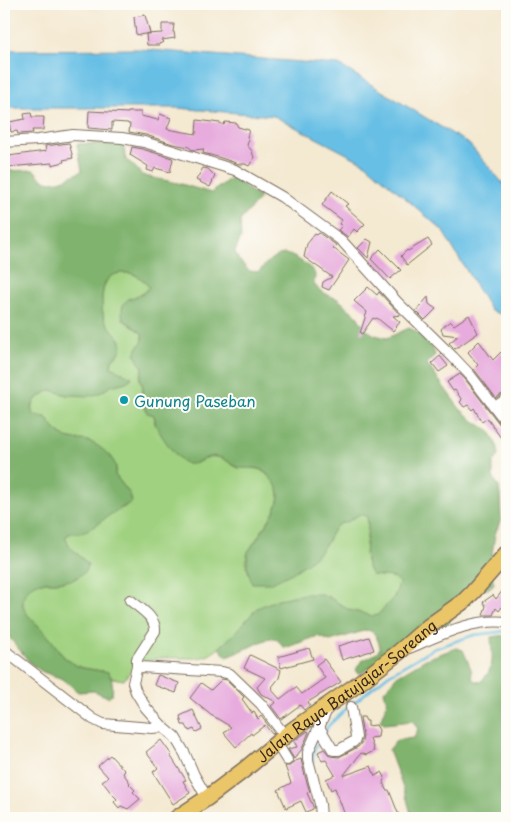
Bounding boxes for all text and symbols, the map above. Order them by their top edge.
place label: Gunung Paseban [134,389,256,412]
marker: Gunung Paseban [118,394,130,406]
street label: Jalan Raya Batujajar-Soreang [251,613,441,767]

